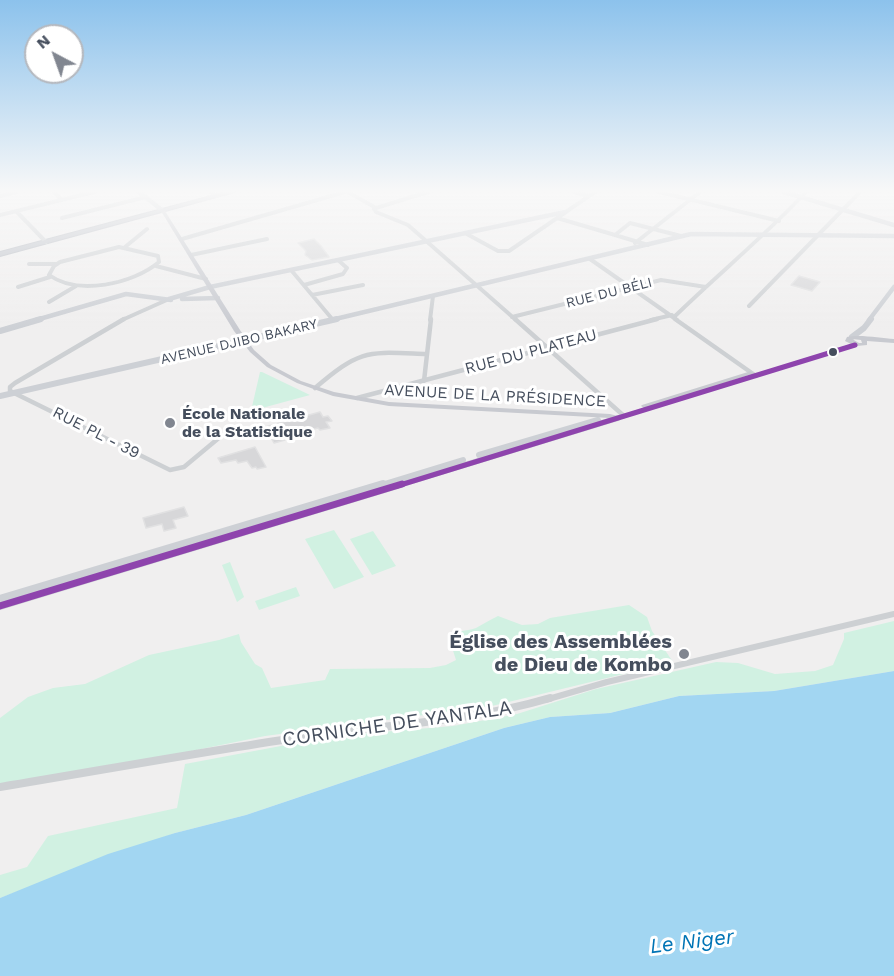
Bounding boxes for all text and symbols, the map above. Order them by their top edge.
north arrow [24,24,84,84]
text: N [32,30,54,53]
street label: RUE DU BÉLI [564,274,654,312]
street label: AVENUE DJIBO BAKARY [159,316,319,368]
street label: RUE DU PLATEAU [463,325,599,379]
unlabelled marker [827,346,839,358]
street label: AVENUE DE LA PRÉSIDENCE [384,381,606,411]
street label: RUE PL - 39 [49,403,143,463]
place label: École Nationale de la Statistique [182,404,312,442]
marker: École Nationale de la Statistique [163,416,177,430]
place label: Église des Assemblées de Dieu de Kombo [449,630,672,677]
marker: Église des Assemblées de Dieu de Kombo [677,647,691,661]
street label: CORNICHE DE YANTALA [281,696,513,752]
water label: Le Niger [649,924,735,960]

